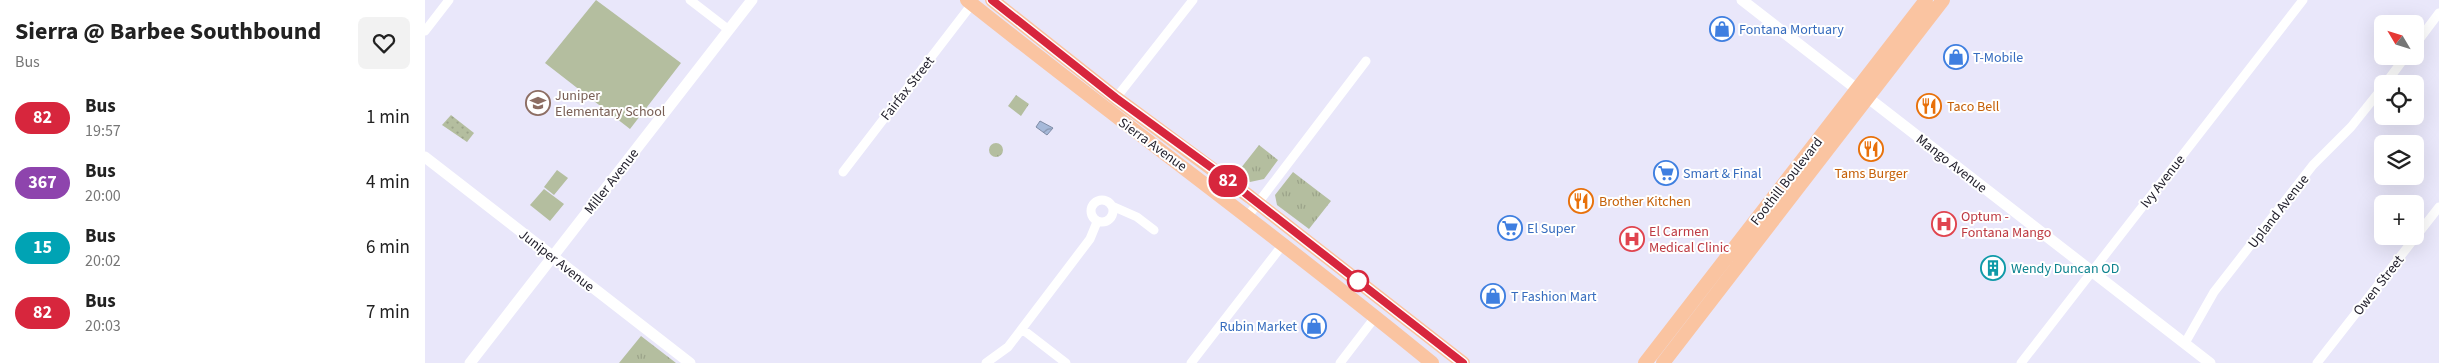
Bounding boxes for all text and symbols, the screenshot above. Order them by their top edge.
text: Sierra @ Barbee Southbound [15,14,321,49]
north arrow [2374,15,2424,65]
map controls [2374,15,2424,245]
shop icon: Fontana Mortuary [1709,16,1735,42]
button: heart [358,17,410,69]
place label: Fontana Mortuary [1739,20,1844,40]
shop icon: T-Mobile [1943,44,1969,70]
place label: T-Mobile [1973,48,2023,68]
text: Bus [15,51,40,73]
street label: Fairfax Street [876,52,939,125]
button: locate [2374,75,2424,125]
place label: Juniper Elementary School [555,86,666,122]
school or university icon: Juniper Elementary School [525,90,551,116]
text: Bus [85,93,116,120]
restaurant icon: Taco Bell [1916,93,1942,119]
place label: Taco Bell [1947,97,2000,117]
text: 1 min [366,104,410,131]
text: 82 [33,105,52,130]
street label: Sierra Avenue [1114,113,1191,177]
text: 19:57 [85,120,121,142]
street label: Mango Avenue [1912,130,1991,198]
street label: Foothill Boulevard [1746,133,1828,230]
button: layers [2374,135,2424,185]
restaurant icon: Tams Burger [1858,136,1884,162]
street label: Miller Avenue [580,144,644,219]
street label: Ivy Avenue [2136,151,2190,212]
text: Bus [85,158,116,185]
supermarket icon: Smart & Final [1653,160,1679,186]
place label: Smart & Final [1683,164,1762,184]
place label: Tams Burger [1834,164,1908,184]
line badge: 82 [1205,165,1251,197]
text: 82 [1218,168,1238,193]
text: 4 min [366,169,410,196]
text: 367 [28,170,57,195]
street label: Upland Avenue [2244,170,2314,253]
text: 20:00 [85,185,121,207]
restaurant icon: Brother Kitchen [1568,188,1594,214]
place label: Brother Kitchen [1599,192,1691,212]
button: + [2374,195,2424,245]
place label: Optum - Fontana Mango [1961,207,2051,243]
hospital icon: Optum - Fontana Mango [1931,211,1957,237]
supermarket icon: El Super [1497,215,1523,241]
place label: El Super [1527,219,1576,239]
place label: El Carmen Medical Clinic [1649,222,1730,258]
text: Bus [85,223,116,250]
street label: Juniper Avenue [514,225,598,297]
hospital icon: El Carmen Medical Clinic [1619,226,1645,252]
text: 6 min [366,234,410,261]
text: 15 [33,235,52,260]
text: 20:02 [85,250,121,272]
street label: Owen Street [2349,251,2409,320]
building icon: Wendy Duncan OD [1980,255,2006,281]
place label: Wendy Duncan OD [2011,259,2119,279]
unlabelled marker [1347,270,1369,292]
shop icon: T Fashion Mart [1480,283,1506,309]
place label: T Fashion Mart [1511,287,1597,307]
text: Bus [85,288,116,315]
text: 7 min [366,299,410,326]
text: 82 [33,300,52,325]
shop icon: Rubin Market [1301,313,1327,339]
text: 20:03 [85,315,121,337]
place label: Rubin Market [1219,317,1297,337]

